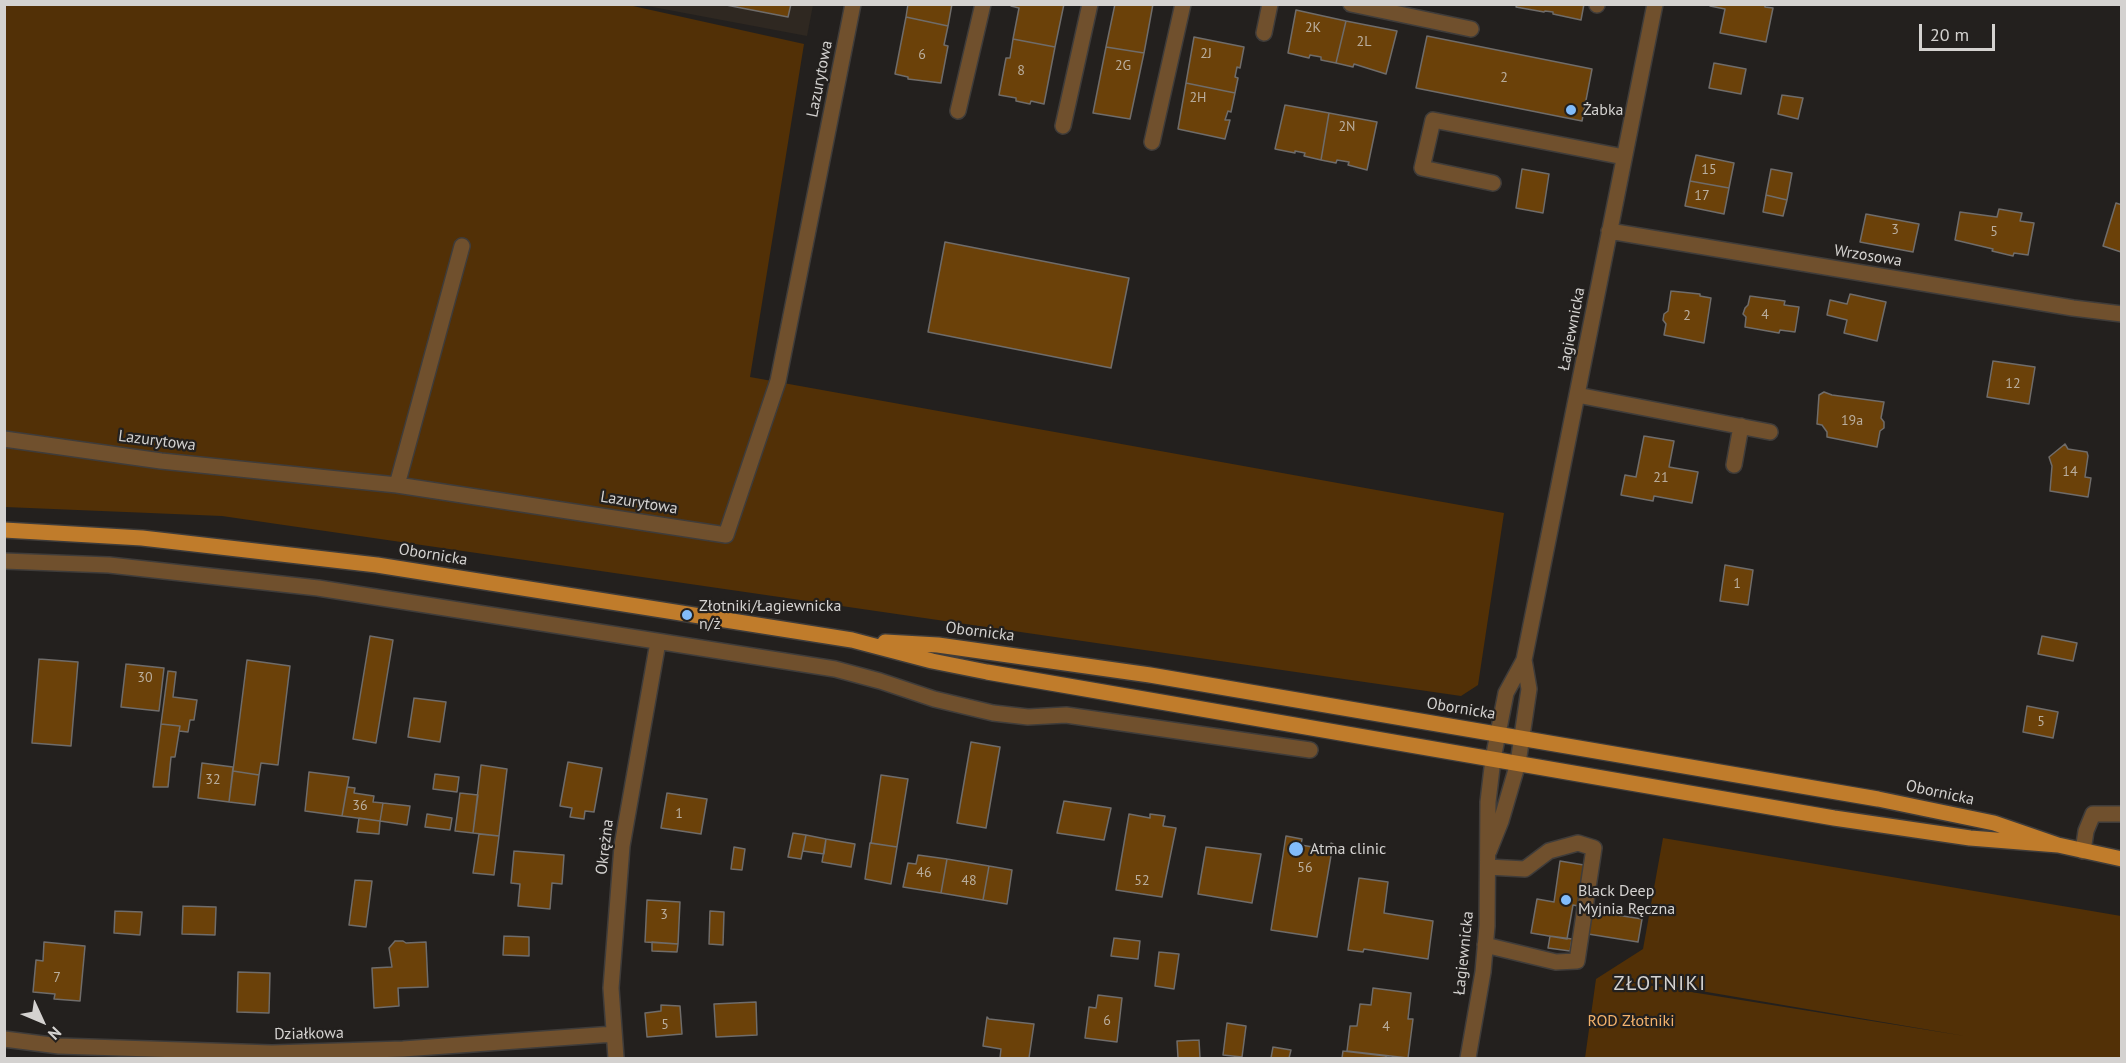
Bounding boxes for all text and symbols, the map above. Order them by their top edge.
scale bar [1922,12,1998,50]
house number: 2K [1305,20,1321,36]
text: 20 m [1930,23,1969,46]
house number: 2L [1357,34,1371,50]
street label: Lazurytowa [803,39,837,119]
house number: 2J [1200,46,1212,62]
house number: 6 [918,47,926,63]
house number: 2G [1115,58,1131,74]
house number: 8 [1017,63,1025,79]
house number: 2 [1500,70,1508,86]
house number: 2H [1189,90,1207,106]
place label: Żabka [1583,100,1624,120]
marker: Żabka [1564,103,1578,117]
house number: 2N [1338,119,1356,135]
house number: 15 [1701,162,1717,178]
house number: 17 [1694,188,1710,204]
house number: 3 [1891,222,1899,238]
house number: 5 [1990,224,1998,240]
street label: Wrzosowa [1833,241,1903,271]
street label: Łagiewnicka [1555,286,1589,372]
house number: 4 [1761,307,1769,323]
house number: 2 [1683,308,1691,324]
house number: 12 [2005,376,2021,392]
house number: 19a [1841,413,1863,429]
street label: Lazurytowa [117,427,197,455]
house number: 14 [2062,464,2078,480]
house number: 21 [1653,470,1669,486]
street label: Lazurytowa [599,487,679,519]
street label: Obornicka [397,540,469,570]
house number: 1 [1733,576,1741,592]
place label: Złotniki/Łagiewnicka n/ż [699,596,841,634]
marker: Złotniki/Łagiewnicka n/ż [680,608,694,622]
street label: Obornicka [944,618,1016,646]
house number: 30 [137,670,153,686]
street label: Obornicka [1425,694,1497,724]
house number: 5 [2037,714,2045,730]
house number: 32 [205,772,221,788]
street label: Obornicka [1904,776,1976,810]
house number: 36 [352,798,368,814]
house number: 1 [675,806,683,822]
street label: Okrężna [592,818,618,876]
place label: Atma clinic [1310,839,1386,859]
marker: Atma clinic [1287,840,1305,858]
house number: 56 [1297,860,1313,876]
house number: 46 [916,865,932,881]
house number: 48 [961,873,977,889]
house number: 52 [1134,873,1150,889]
place label: Black Deep Myjnia Ręczna [1578,881,1675,919]
marker: Black Deep Myjnia Ręczna [1559,893,1573,907]
house number: 3 [660,907,668,923]
street label: Łagiewnicka [1450,910,1478,996]
house number: 7 [53,970,61,986]
district label: ZŁOTNIKI [1613,972,1707,996]
north arrow [12,991,72,1051]
park label: ROD Złotniki [1588,1011,1674,1031]
house number: 6 [1103,1013,1111,1029]
house number: 5 [661,1017,669,1033]
house number: 4 [1382,1019,1390,1035]
text: N [44,1023,66,1044]
street label: Działkowa [274,1024,344,1044]

